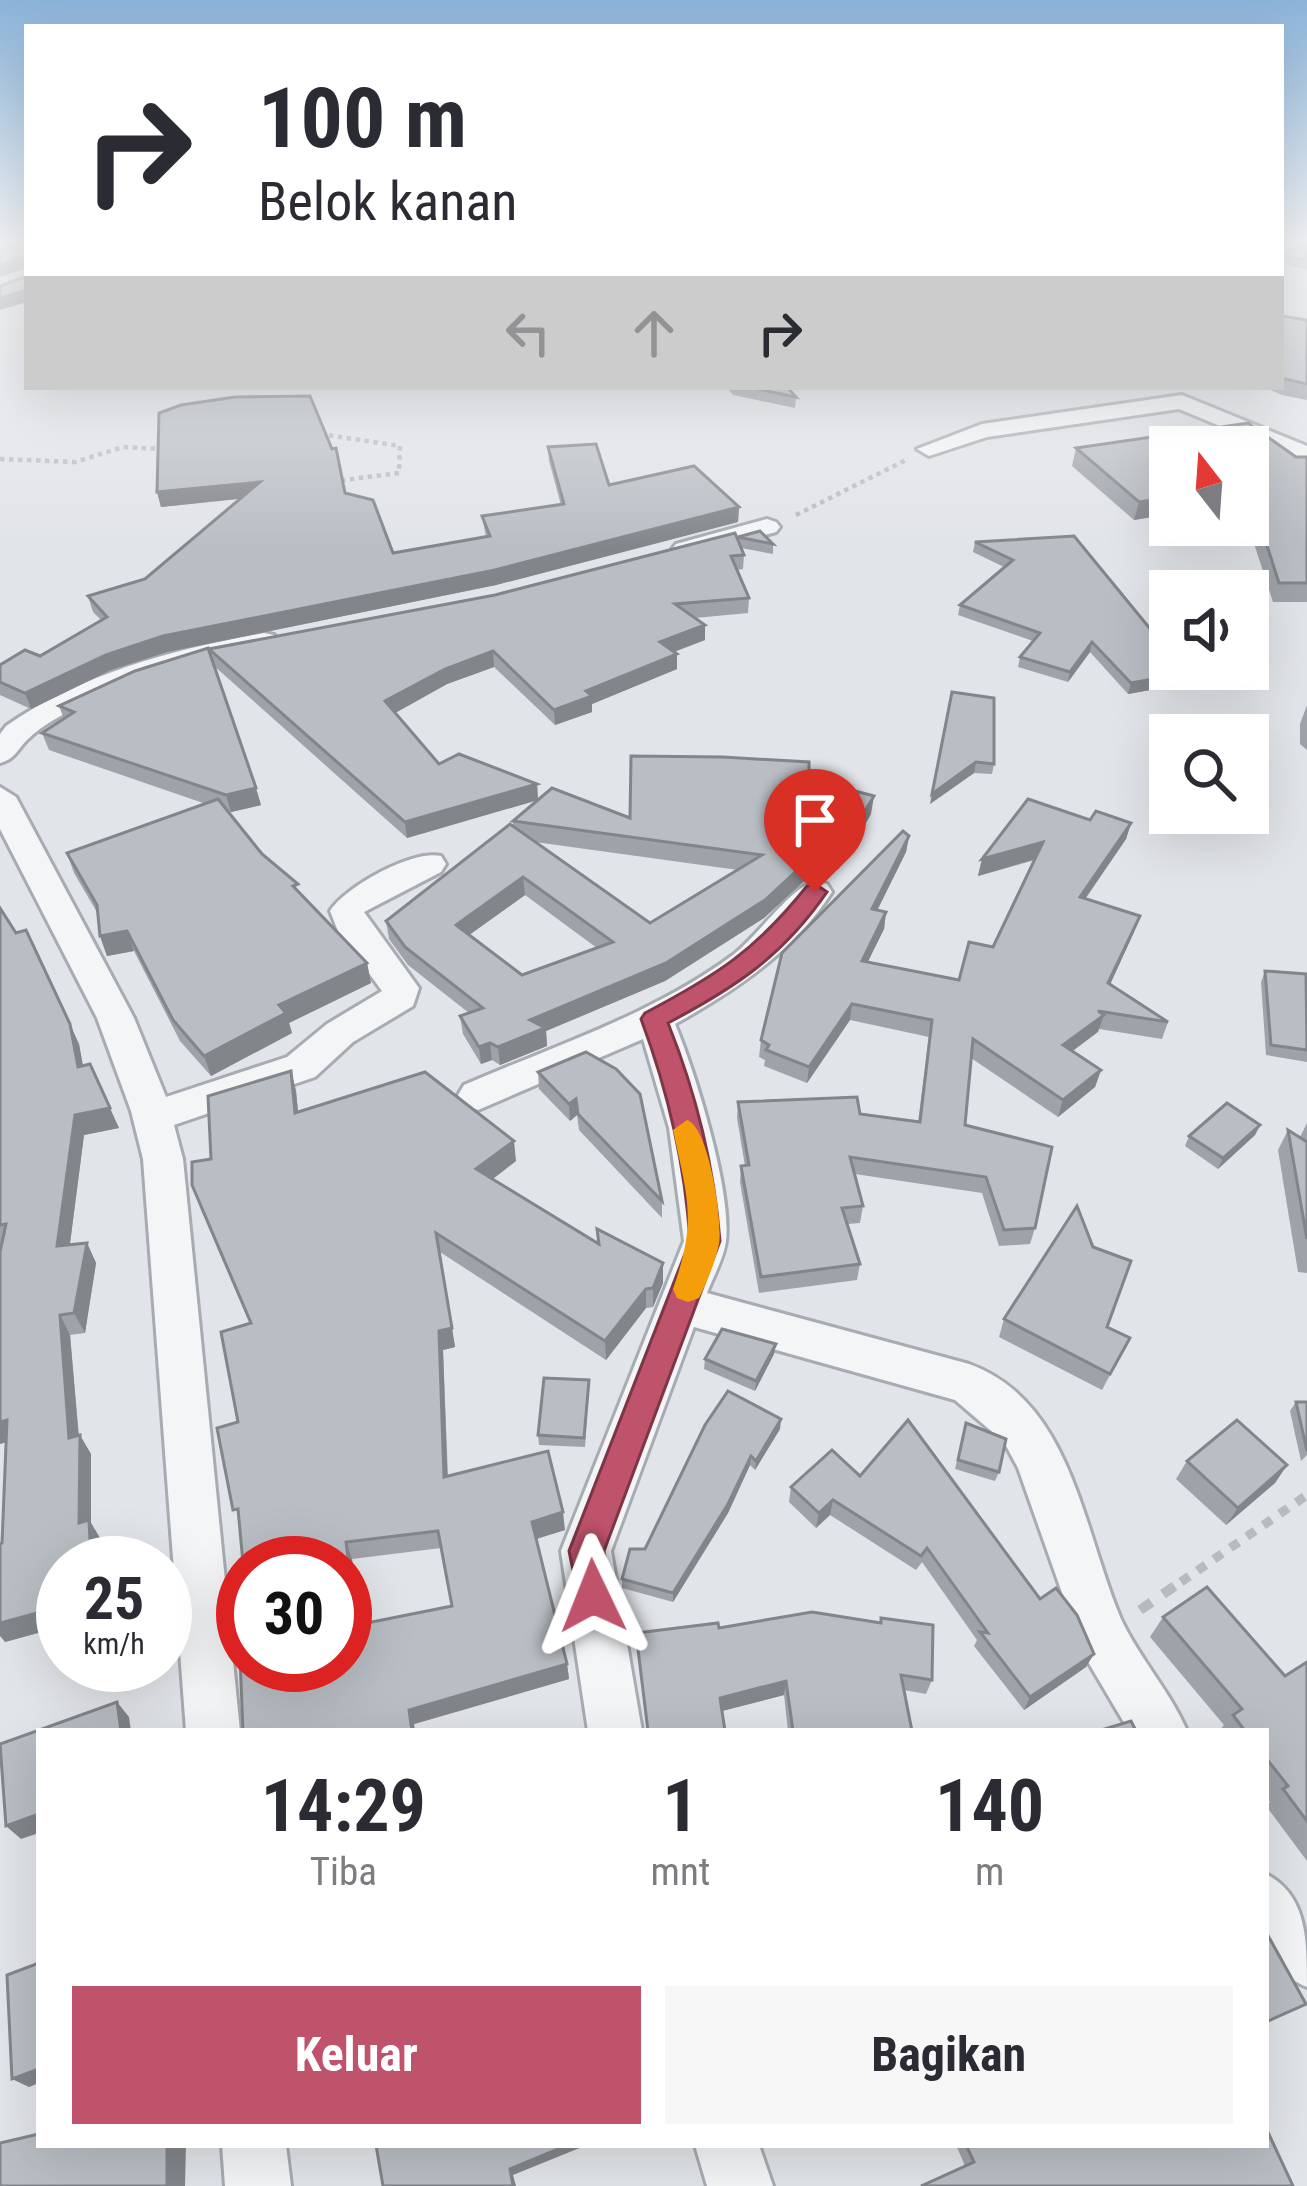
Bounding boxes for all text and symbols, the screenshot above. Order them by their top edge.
text: 100 m [258,69,467,168]
icon: right [60,72,216,228]
text: Belok kanan [258,170,517,233]
icon: left [495,300,561,366]
icon: ahead [621,300,687,366]
icon: right [747,300,813,366]
north arrow [1149,426,1269,546]
map controls [1149,426,1269,834]
button: sound [1149,570,1269,690]
button: search [1149,714,1269,834]
pin [764,769,866,892]
icon: arrive [782,787,848,853]
position arrow [530,1533,656,1659]
speed limit sign: 30 [216,1536,372,1692]
text: 25 [84,1563,144,1634]
text: km/h [83,1626,145,1661]
text: 14:29 [261,1764,426,1849]
text: 1 [662,1764,699,1849]
text: 140 [935,1764,1044,1849]
text: Tiba [310,1849,377,1895]
text: mnt [651,1849,710,1895]
text: m [975,1849,1004,1895]
button: Keluar [72,1986,641,2124]
button: Bagikan [665,1986,1233,2124]

